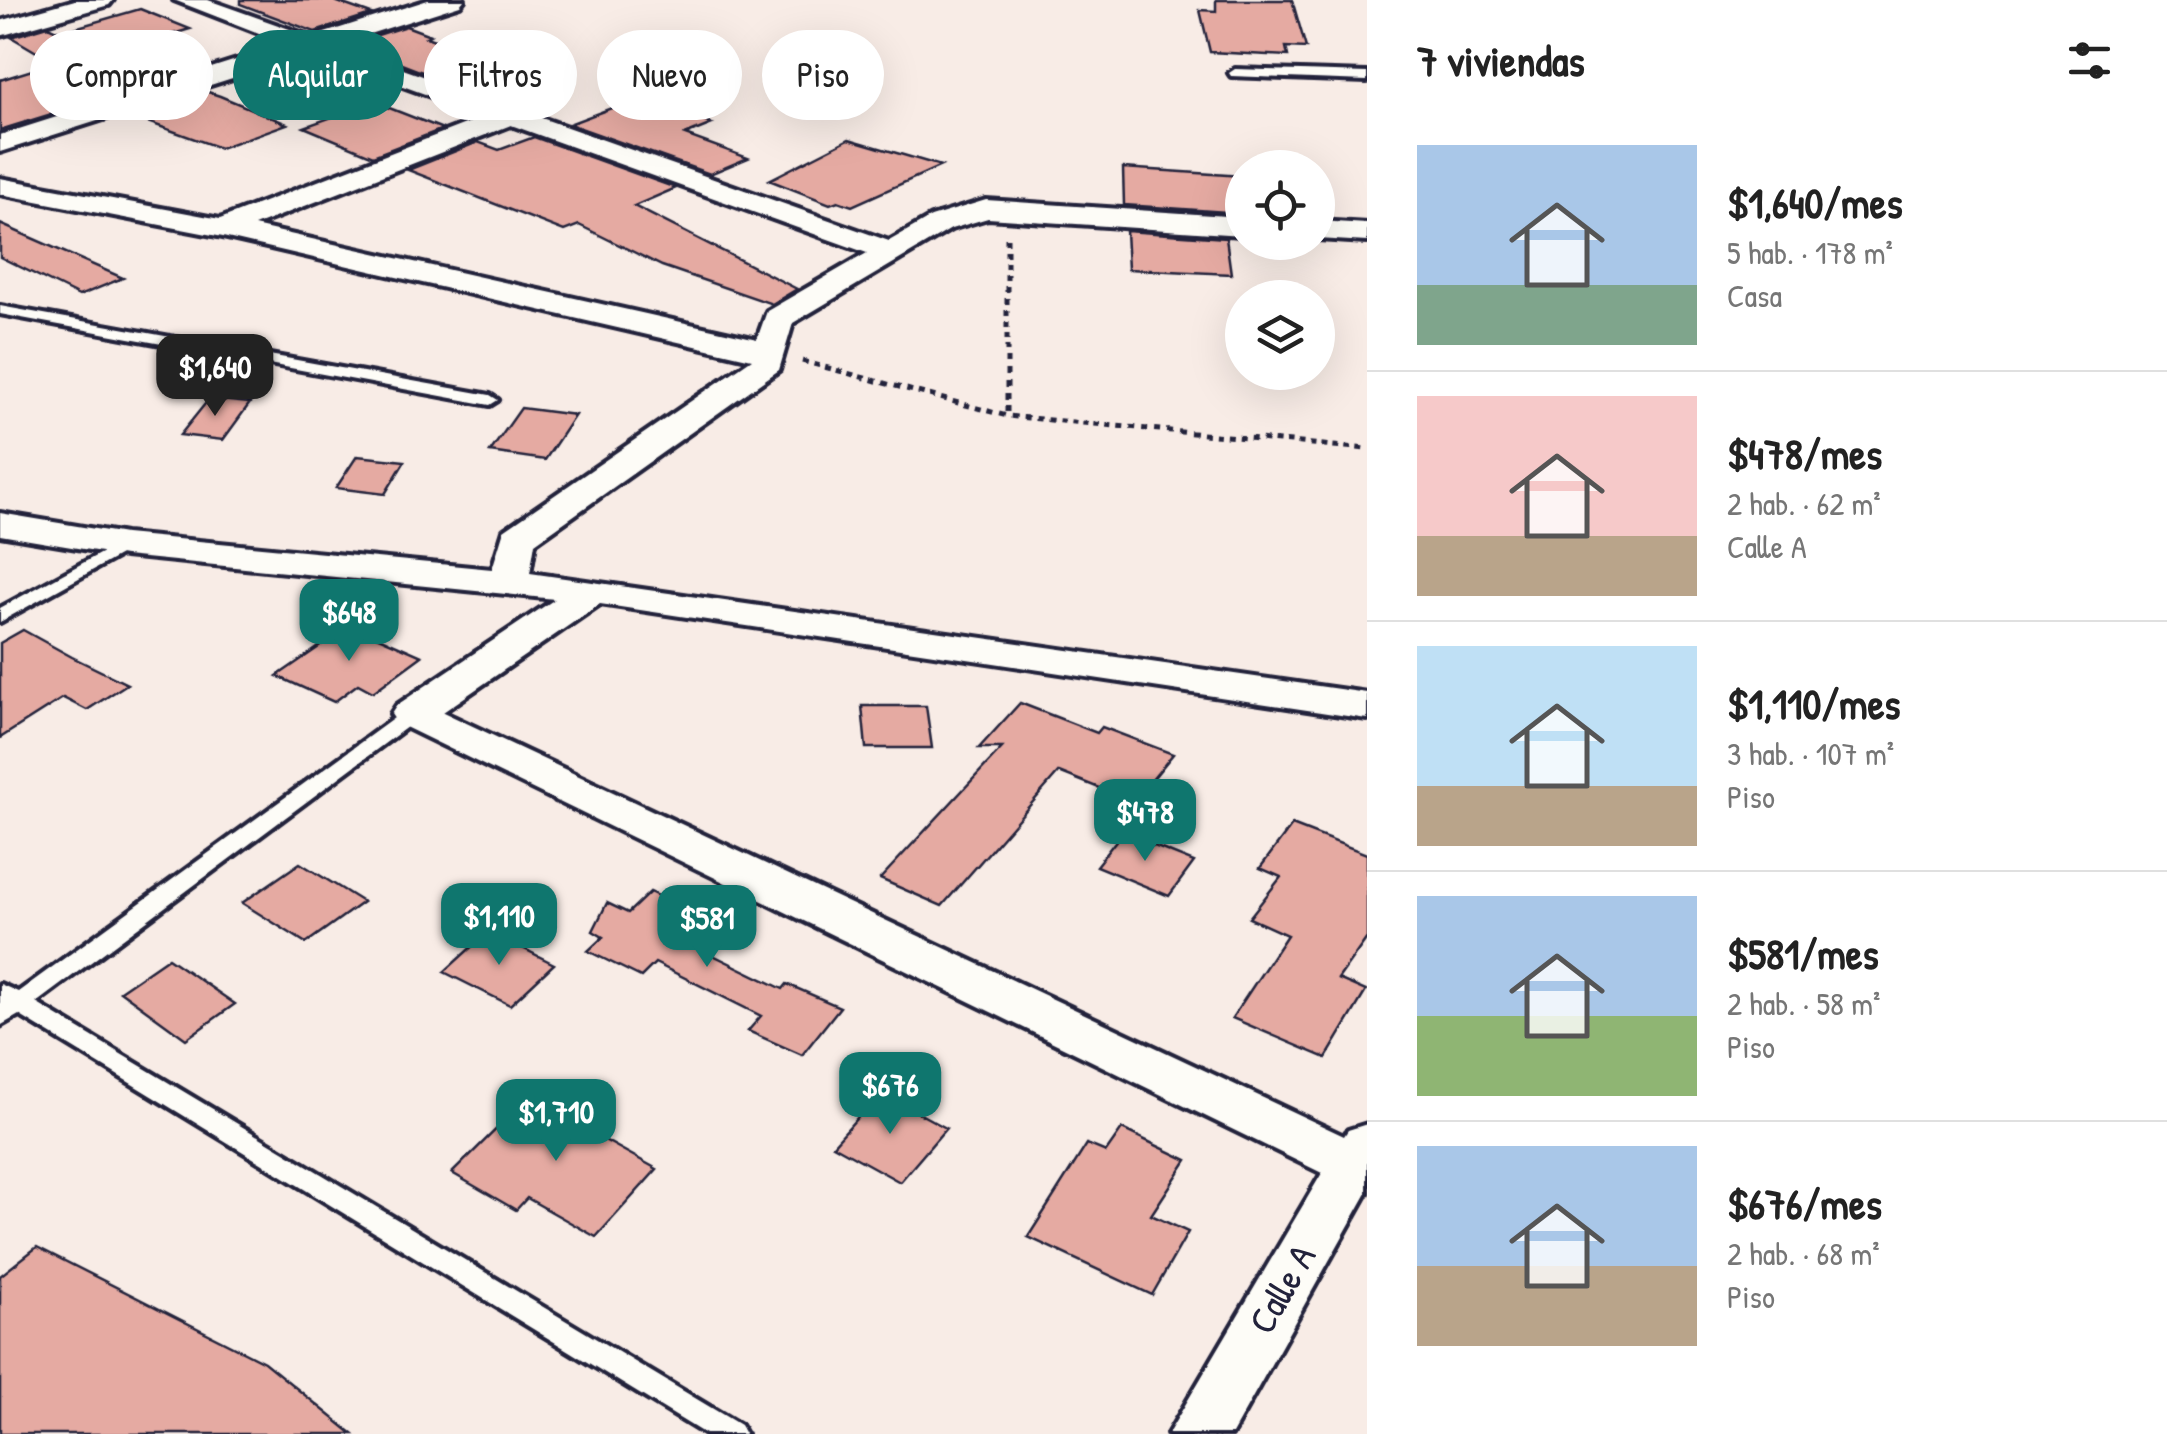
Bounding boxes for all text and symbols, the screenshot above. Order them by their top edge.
chip: Comprar [30,30,213,120]
chip: Alquilar [233,30,404,120]
chip: Filtros [424,30,577,120]
chip: Nuevo [597,30,742,120]
chip: Piso [762,30,884,120]
text: 7 viviendas [1417,32,1585,89]
icon: filters [2062,33,2117,88]
map controls [1225,150,1335,390]
button: locate [1225,150,1335,260]
text: $1,640/mes [1727,174,1903,231]
icon: home [1497,185,1617,305]
text: 5 hab. · 178 m² [1727,231,1893,274]
text: Casa [1727,274,1782,317]
button: layers [1225,280,1335,390]
pin: $1,640 [134,334,296,419]
text: $1,640 [178,345,252,388]
text: $478/mes [1727,425,1882,482]
icon: home [1497,436,1617,556]
text: 2 hab. · 62 m² [1727,482,1881,525]
text: Calle A [1727,525,1807,568]
pin: $648 [290,579,408,664]
text: $648 [322,590,376,633]
text: $1,110/mes [1727,675,1901,732]
icon: home [1497,686,1617,806]
text: 3 hab. · 107 m² [1727,732,1894,775]
text: Piso [1727,775,1775,818]
pin: $478 [1086,779,1204,864]
text: $478 [1116,790,1174,833]
pin: $1,110 [418,883,580,968]
pin: $581 [648,885,766,970]
text: $1,110 [463,894,535,937]
text: $581 [679,896,735,939]
text: $581/mes [1727,925,1879,982]
icon: home [1497,936,1617,1056]
text: 2 hab. · 58 m² [1727,982,1880,1025]
text: Piso [1727,1025,1775,1068]
pin: $676 [831,1052,949,1137]
text: $676 [861,1063,919,1106]
pin: $1,710 [475,1079,637,1164]
text: $1,710 [518,1090,594,1133]
text: $676/mes [1727,1175,1882,1232]
icon: home [1497,1186,1617,1306]
text: 2 hab. · 68 m² [1727,1232,1880,1275]
street label: Calle A [1235,1235,1327,1342]
text: Piso [1727,1275,1775,1318]

